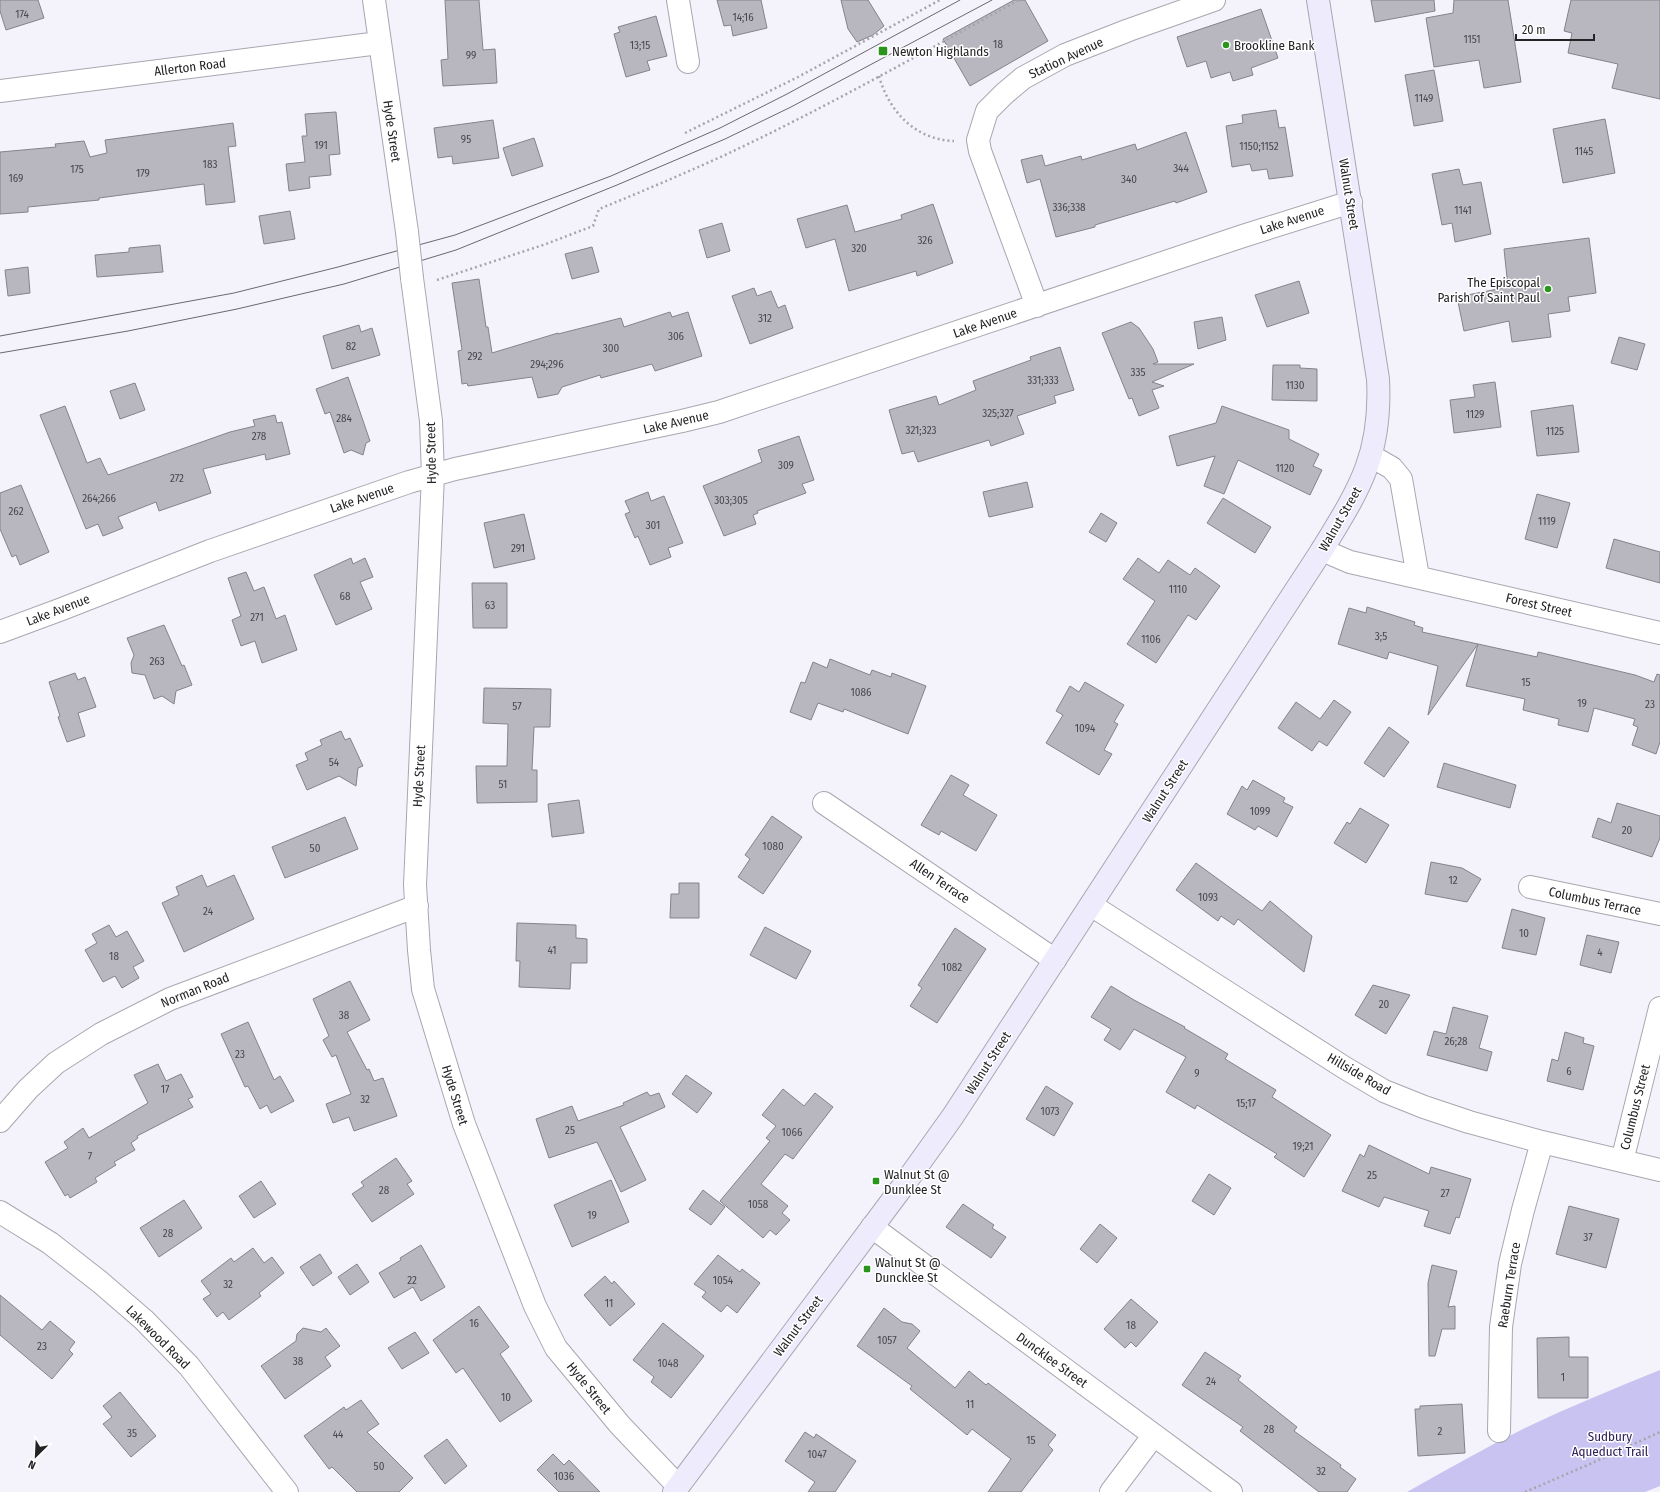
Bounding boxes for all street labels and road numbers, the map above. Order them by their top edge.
street label: Station Avenue [1026,34,1106,82]
street label: Allerton Road [153,55,227,79]
street label: Hyde Street [380,99,404,163]
street label: Walnut Street [1336,157,1362,231]
street label: Lake Avenue [1258,203,1326,237]
street label: Lake Avenue [951,305,1019,341]
street label: Lake Avenue [642,407,710,437]
street label: Hyde Street [423,421,439,484]
street label: Lake Avenue [328,480,396,516]
street label: Walnut Street [1316,483,1365,554]
street label: Forest Street [1504,590,1574,620]
street label: Lake Avenue [24,591,92,629]
street label: Hyde Street [410,744,428,807]
street label: Walnut Street [1139,756,1191,825]
street label: Allen Terrace [907,856,973,906]
street label: Columbus Terrace [1547,884,1643,918]
street label: Norman Road [159,969,231,1011]
street label: Walnut Street [962,1028,1014,1097]
street label: Hillside Road [1325,1050,1393,1098]
street label: Columbus Street [1617,1062,1653,1151]
street label: Hyde Street [439,1063,471,1128]
street label: Raeburn Terrace [1495,1241,1523,1329]
street label: Walnut Street [770,1292,826,1359]
street label: Lakewood Road [123,1302,193,1372]
street label: Duncklee Street [1014,1329,1091,1391]
street label: Hyde Street [564,1359,615,1417]

